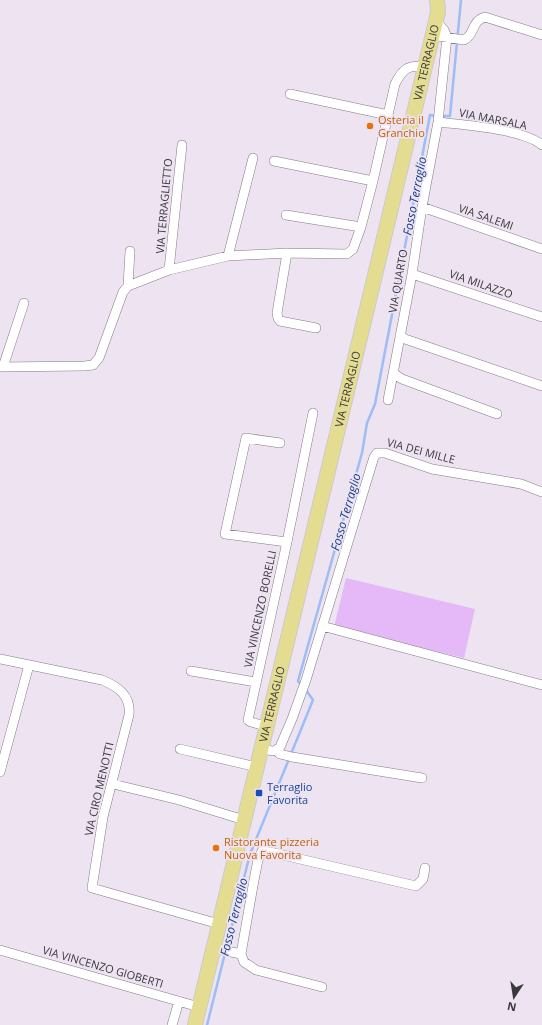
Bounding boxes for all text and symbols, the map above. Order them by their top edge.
street label: VIA TERRAGLIO [409,23,442,102]
street label: VIA MARSALA [458,105,528,132]
place label: Osteria il Granchio [378,112,425,140]
marker: Osteria il Granchio [365,121,375,131]
water label: Fosso Terraglio [399,155,431,237]
street label: VIA TERRAGLIETTO [152,158,175,254]
street label: VIA SALEMI [457,200,516,233]
street label: VIA QUARTO [385,248,410,314]
street label: VIA MILAZZO [447,266,515,301]
street label: VIA TERRAGLIO [331,349,364,428]
street label: VIA DEI MILLE [385,434,457,467]
water label: Fosso Terraglio [326,471,365,553]
street label: VIA VINCENZO BORELLI [240,549,279,669]
street label: VIA TERRAGLIO [255,665,288,743]
street label: VIA CIRO MENOTTI [80,741,117,837]
place label: Terraglio Favorita [267,779,313,807]
marker: Terraglio Favorita [254,788,264,798]
place label: Ristorante pizzeria Nuova Favorita [224,834,319,862]
marker: Ristorante pizzeria Nuova Favorita [211,843,221,853]
water label: Fosso Terraglio [216,876,251,958]
street label: VIA VINCENZO GIOBERTI [41,942,165,991]
north arrow [494,977,534,1017]
text: N [506,999,518,1016]

